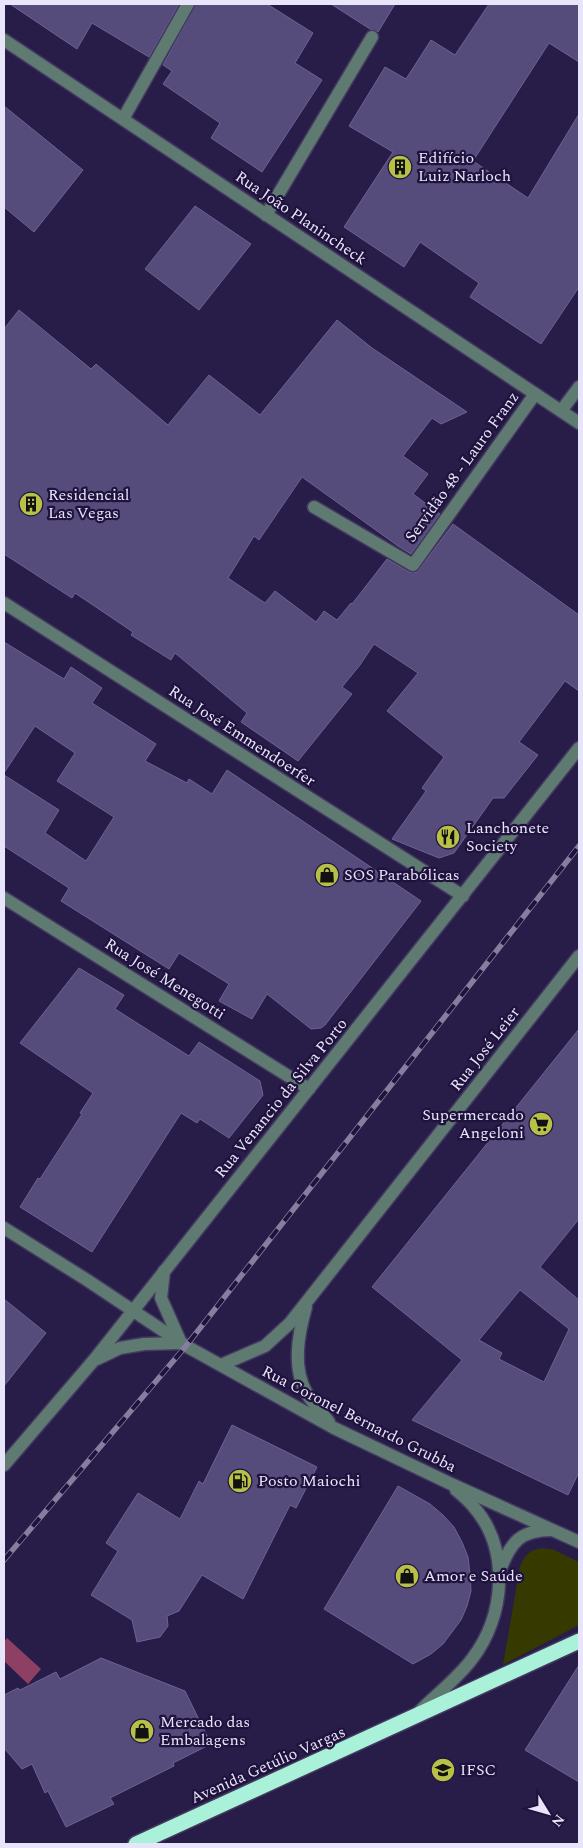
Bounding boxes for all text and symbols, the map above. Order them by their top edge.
place label: Edifício Luiz Narloch [418,146,511,188]
building icon: Edifício Luiz Narloch [387,154,413,180]
street label: Rua João Planincheck [230,165,372,271]
street label: Servidão 48 - Lauro Franz [399,387,525,547]
place label: Residencial Las Vegas [48,483,129,525]
building icon: Residencial Las Vegas [18,491,44,517]
street label: Rua José Emmendoerfer [164,679,320,793]
place label: Lanchonete Society [466,816,549,858]
restaurant icon: Lanchonete Society [435,824,461,850]
shop icon: SOS Parabólicas [314,862,340,888]
place label: SOS Parabólicas [344,863,460,887]
street label: Rua José Menegotti [100,932,230,1026]
street label: Rua José Leier [444,1002,526,1096]
street label: Rua Venancio da Silva Porto [209,1013,353,1183]
place label: Supermercado Angeloni [422,1103,524,1145]
supermarket icon: Supermercado Angeloni [528,1111,554,1137]
street label: Rua Coronel Bernardo Grubba [258,1359,461,1479]
fuel station icon: Posto Maiochi [227,1468,253,1494]
place label: Posto Maiochi [258,1469,360,1493]
shop icon: Amor e Saúde [394,1563,420,1589]
place label: Amor e Saúde [424,1564,523,1588]
place label: Mercado das Embalagens [160,1710,250,1752]
shop icon: Mercado das Embalagens [129,1718,155,1744]
street label: Avenida Getúlio Vargas [187,1720,349,1810]
school or university icon: IFSC [430,1757,456,1783]
place label: IFSC [460,1758,496,1782]
north arrow [523,1788,573,1838]
text: N [546,1810,570,1831]

